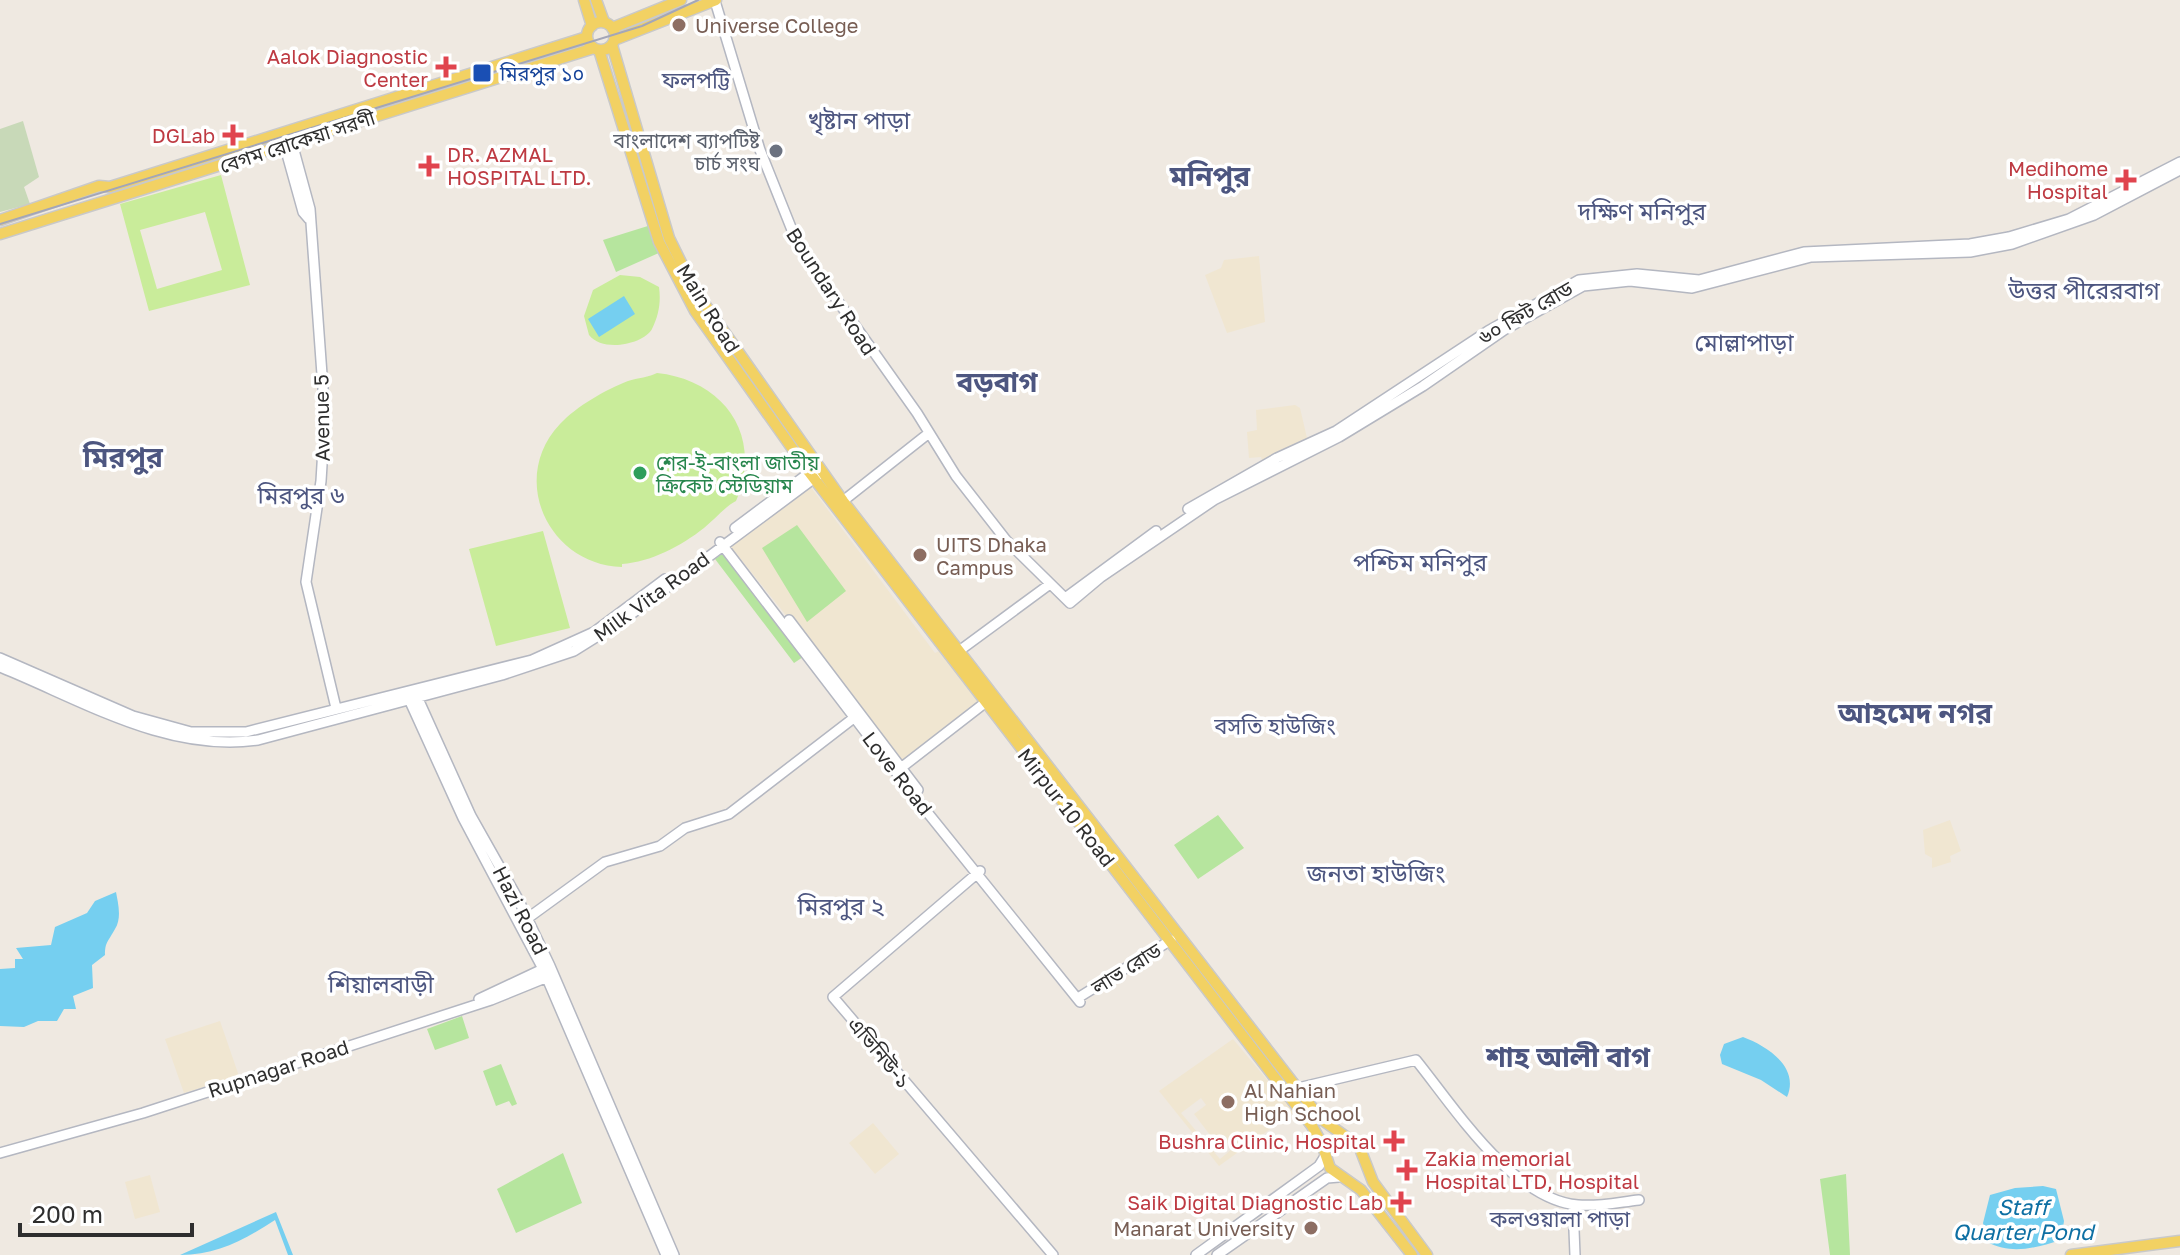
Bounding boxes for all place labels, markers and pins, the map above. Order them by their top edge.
place label: Universe College [695,13,858,37]
marker: Universe College [670,16,688,34]
place label: Aalok Diagnostic Center [267,44,428,91]
marker: Aalok Diagnostic Center [435,56,457,78]
place label: মিরপুর ১০ [499,61,584,86]
marker: মিরপুর ১০ [471,62,493,84]
place label: DGLab [152,123,215,147]
marker: DGLab [222,124,244,146]
place label: বাংলাদেশ ব্যাপটিষ্ট চার্চ সংঘ [612,128,761,175]
place label: DR. AZMAL HOSPITAL LTD. [447,142,592,189]
marker: বাংলাদেশ ব্যাপটিষ্ট চার্চ সংঘ [767,142,785,160]
marker: DR. AZMAL HOSPITAL LTD. [418,155,440,177]
place label: Medihome Hospital [2008,156,2108,203]
marker: Medihome Hospital [2115,169,2137,191]
place label: শের-ই-বাংলা জাতীয় ক্রিকেট স্টেডিয়াম [655,450,820,497]
marker: শের-ই-বাংলা জাতীয় ক্রিকেট স্টেডিয়াম [631,464,649,482]
place label: UITS Dhaka Campus [936,532,1047,579]
marker: UITS Dhaka Campus [911,546,929,564]
place label: Al Nahian High School [1244,1078,1361,1125]
marker: Al Nahian High School [1219,1093,1237,1111]
place label: Bushra Clinic, Hospital [1158,1129,1376,1153]
marker: Bushra Clinic, Hospital [1383,1130,1405,1152]
place label: Zakia memorial Hospital LTD, Hospital [1425,1146,1639,1193]
marker: Zakia memorial Hospital LTD, Hospital [1396,1159,1418,1181]
place label: Saik Digital Diagnostic Lab [1127,1190,1383,1214]
marker: Saik Digital Diagnostic Lab [1390,1191,1412,1213]
place label: Manarat University [1113,1216,1295,1240]
marker: Manarat University [1302,1219,1320,1237]

